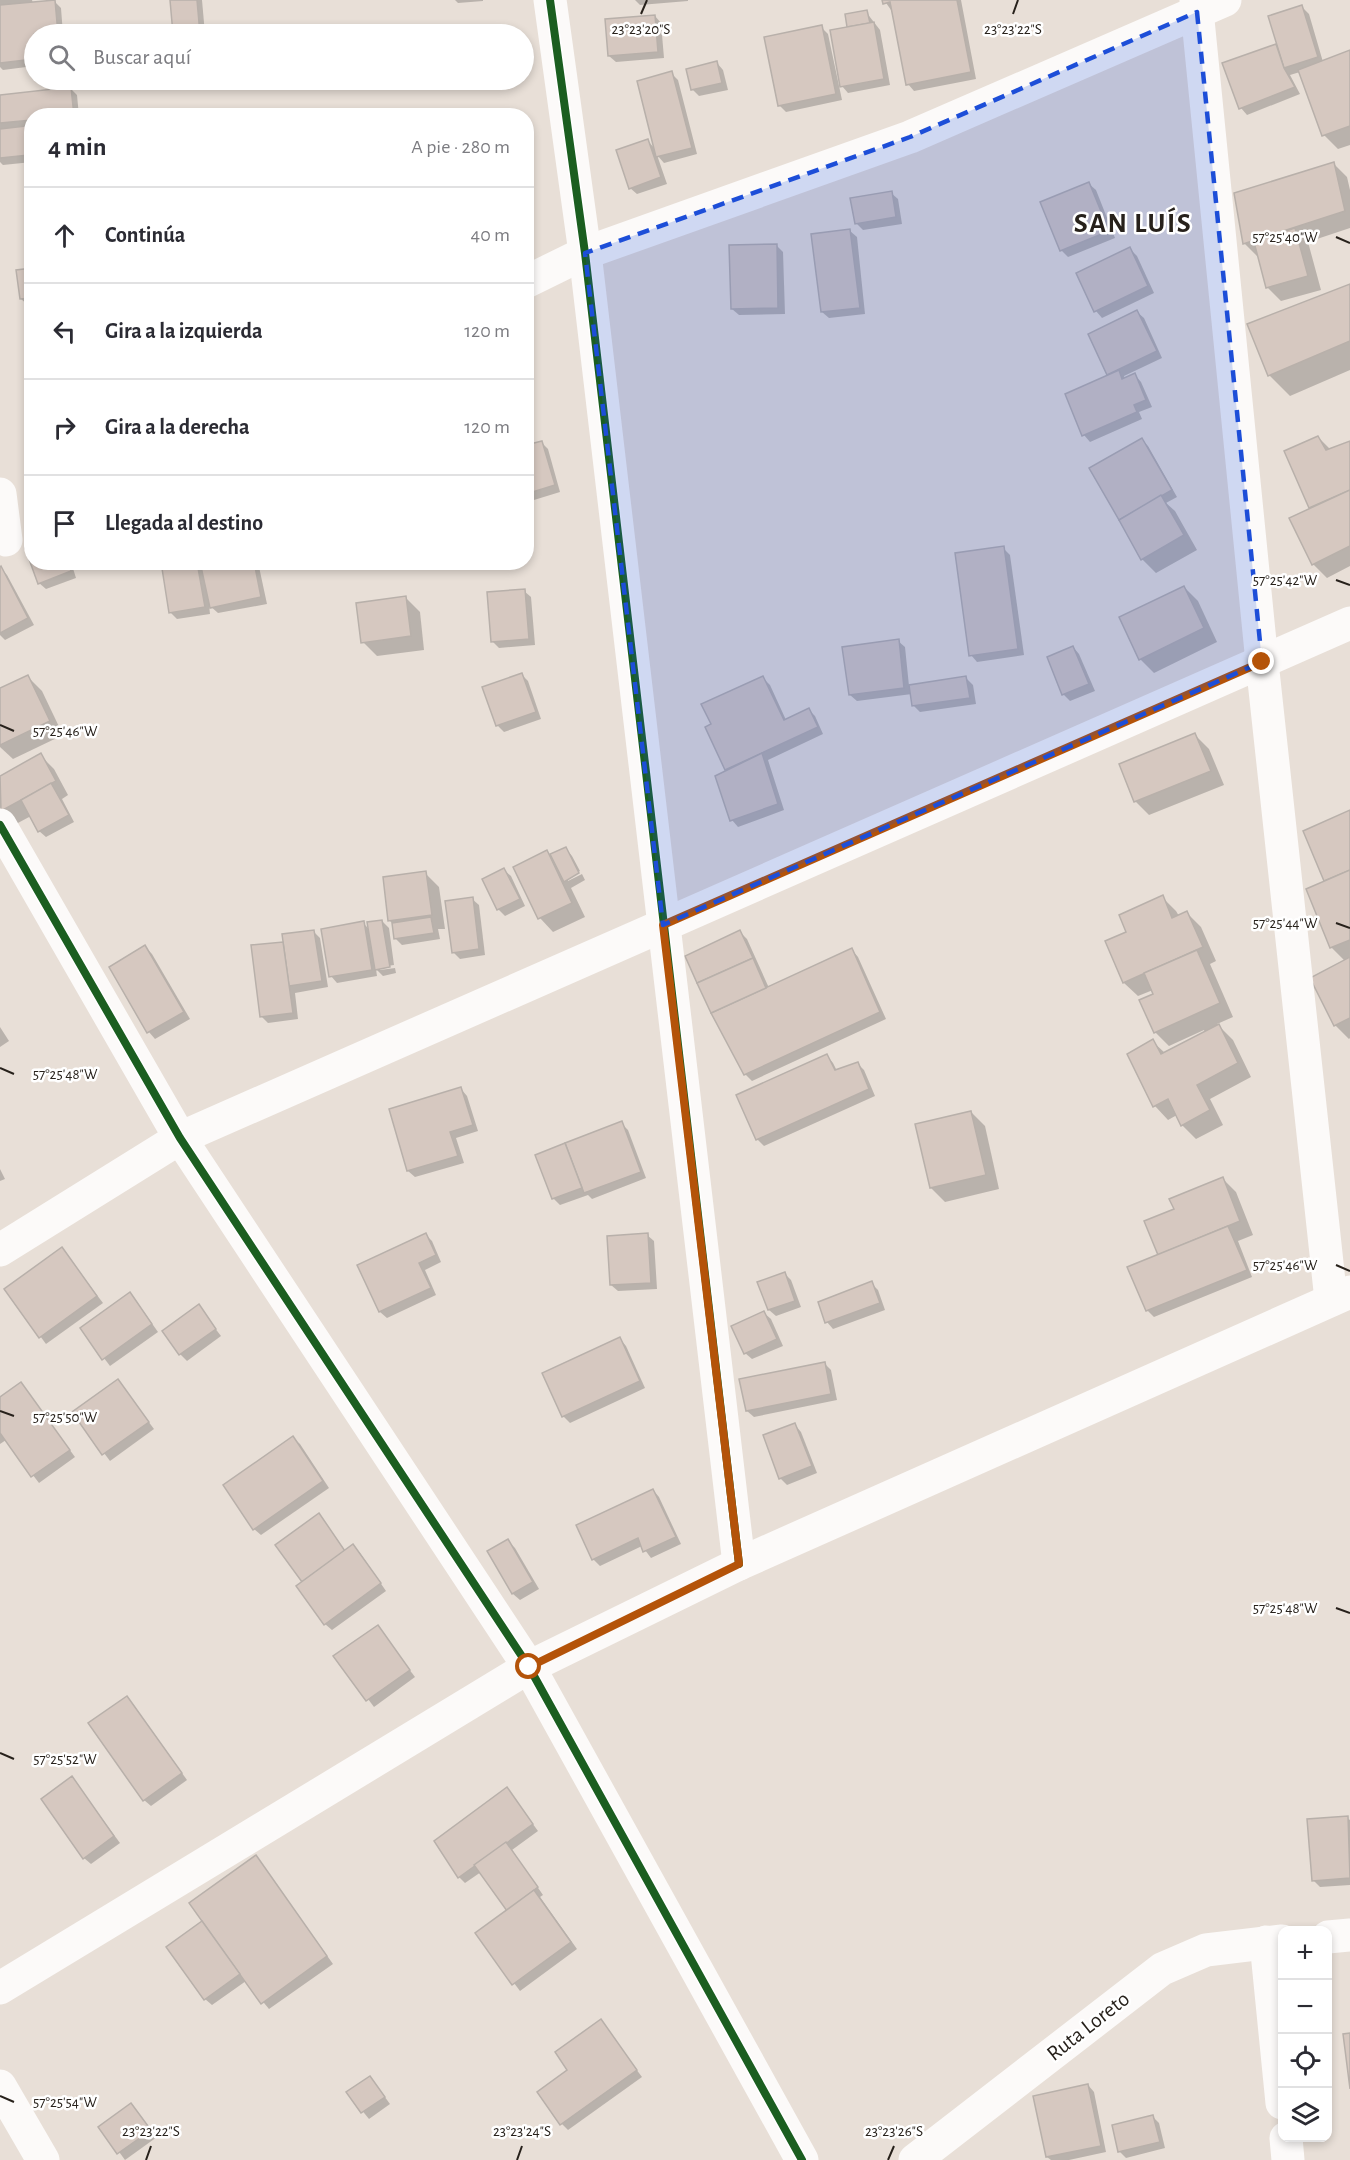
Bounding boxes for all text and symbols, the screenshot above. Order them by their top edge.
text: 23°23'20"S [612,22,670,37]
text: 23°23'22"S [984,22,1042,37]
search box [24,24,534,90]
icon: search [45,41,78,74]
text: Buscar aquí [93,46,191,68]
text: 4 min [48,134,107,160]
text: A pie · 280 m [411,137,510,157]
district label: SAN LUÍS [1074,207,1192,238]
icon: ahead [48,219,81,252]
text: Continúa [105,224,185,246]
text: 40 m [471,225,510,245]
text: 57°25'40"W [1252,230,1318,245]
icon: left [48,315,81,348]
text: Gira a la izquierda [105,320,263,342]
text: 120 m [464,321,510,341]
icon: right [48,411,81,444]
text: Gira a la derecha [105,416,250,438]
text: 120 m [464,417,510,437]
icon: arrive [48,507,81,540]
text: Llegada al destino [105,512,263,534]
text: 57°25'42"W [1253,573,1318,588]
route end [1248,648,1274,674]
text: 57°25'46"W [33,724,98,739]
text: 57°25'44"W [1253,916,1318,931]
text: 57°25'48"W [33,1067,98,1082]
text: 57°25'46"W [1253,1258,1318,1273]
text: 57°25'50"W [33,1410,98,1425]
text: 57°25'48"W [1253,1601,1318,1616]
route start [515,1653,541,1679]
text: 57°25'52"W [33,1752,97,1767]
map controls [1278,1926,1332,2142]
button: + [1278,1926,1332,1980]
button: − [1278,1980,1332,2034]
street label: Ruta Loreto [1043,1987,1133,2065]
button: locate [1278,2034,1332,2088]
button: layers [1278,2088,1332,2142]
text: 57°25'54"W [33,2095,98,2110]
text: 23°23'22"S [122,2124,180,2139]
text: 23°23'24"S [493,2124,551,2139]
text: 23°23'26"S [865,2124,923,2139]

